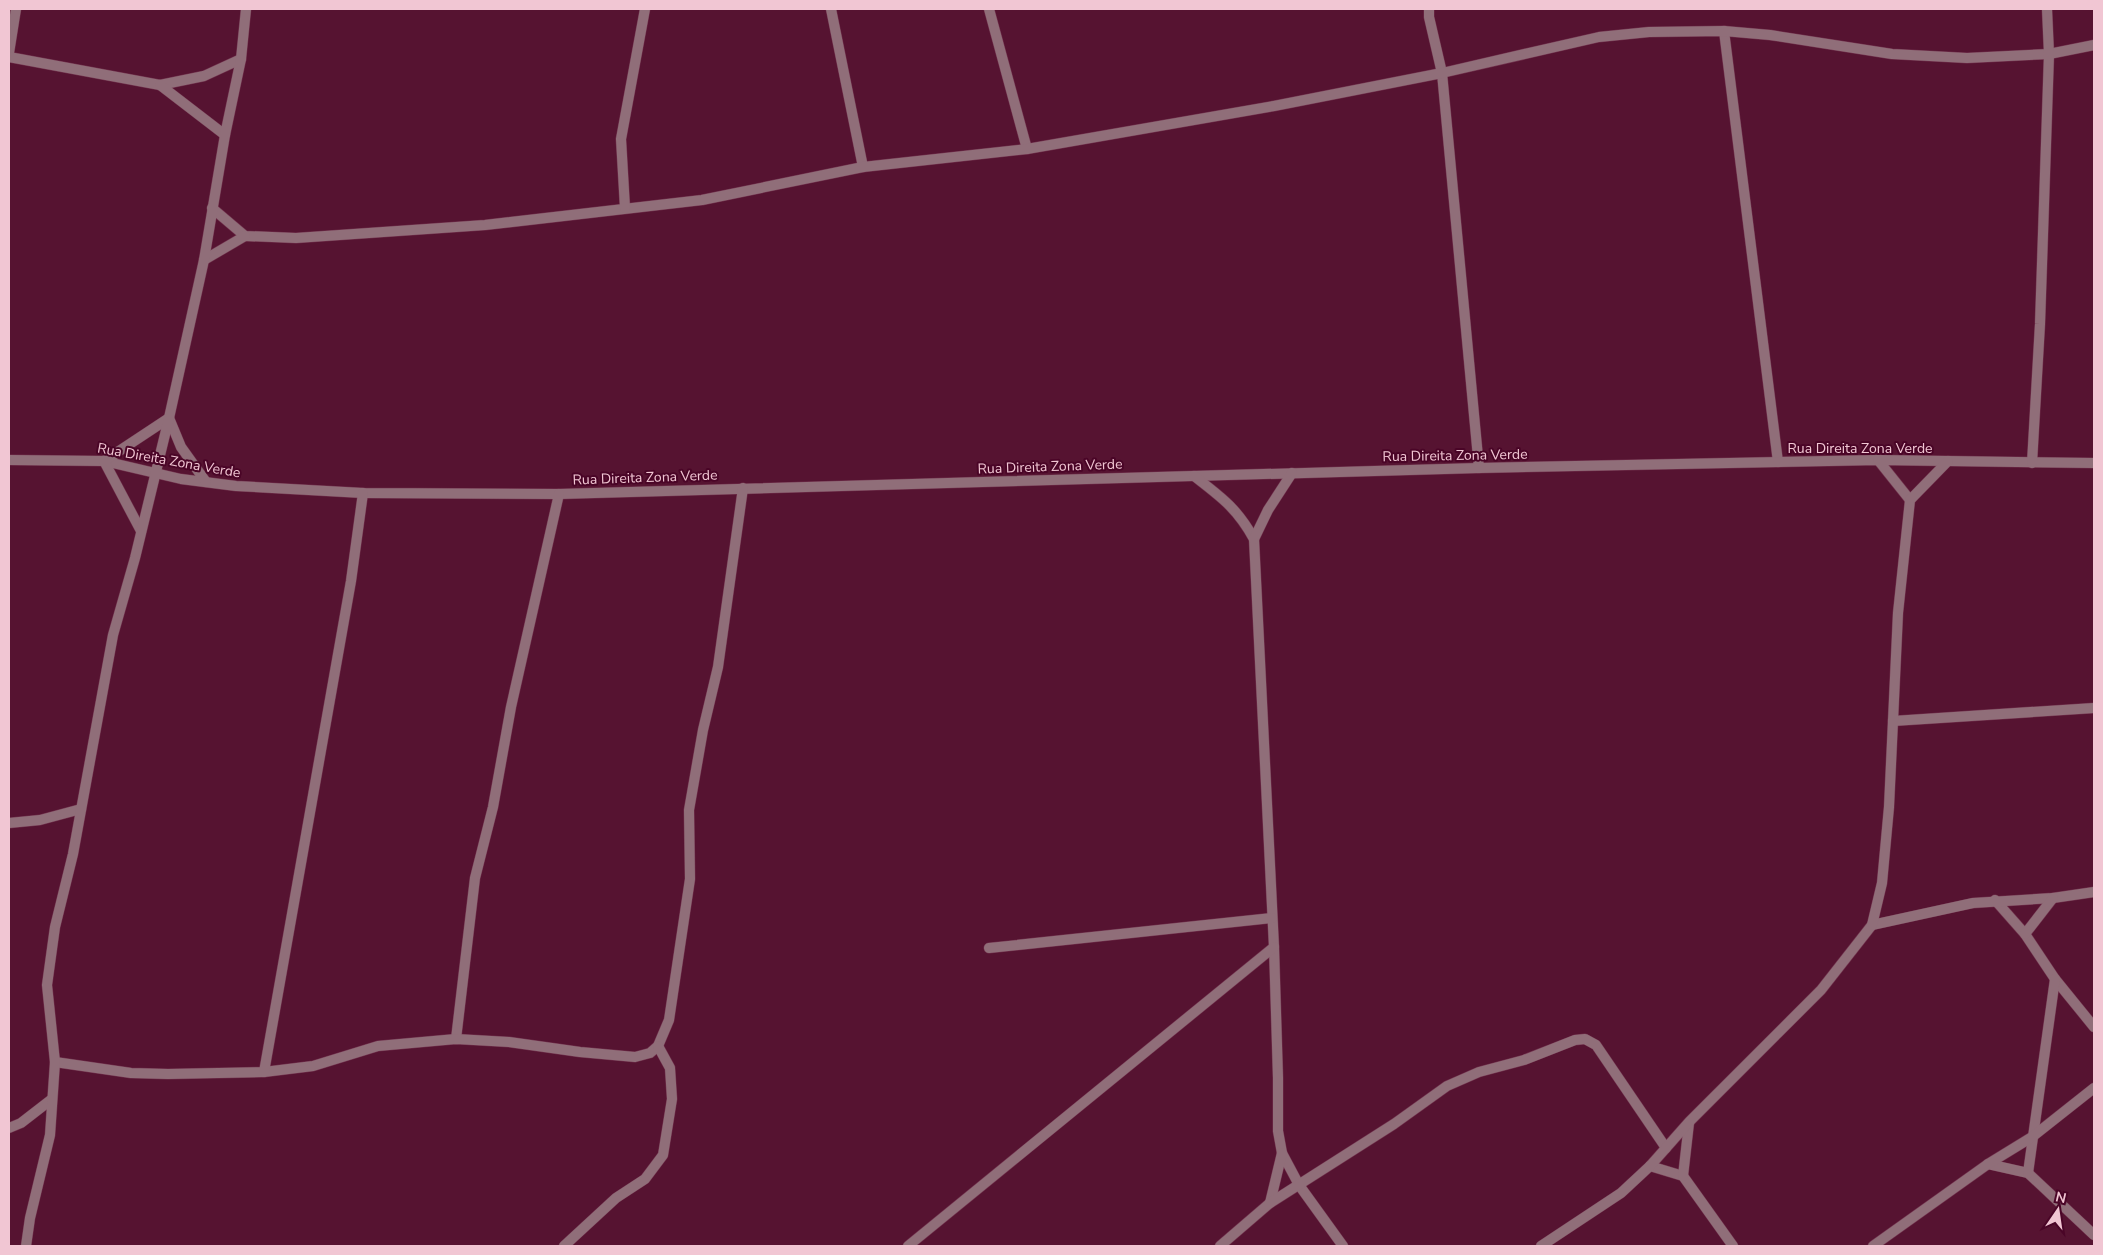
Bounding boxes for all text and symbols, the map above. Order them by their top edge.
street label: Rua Direita Zona Verde [96,439,242,482]
street label: Rua Direita Zona Verde [1787,439,1933,458]
street label: Rua Direita Zona Verde [1382,445,1528,466]
street label: Rua Direita Zona Verde [977,454,1123,479]
street label: Rua Direita Zona Verde [572,465,718,490]
north arrow [2033,1185,2083,1235]
text: N [2054,1187,2068,1208]

